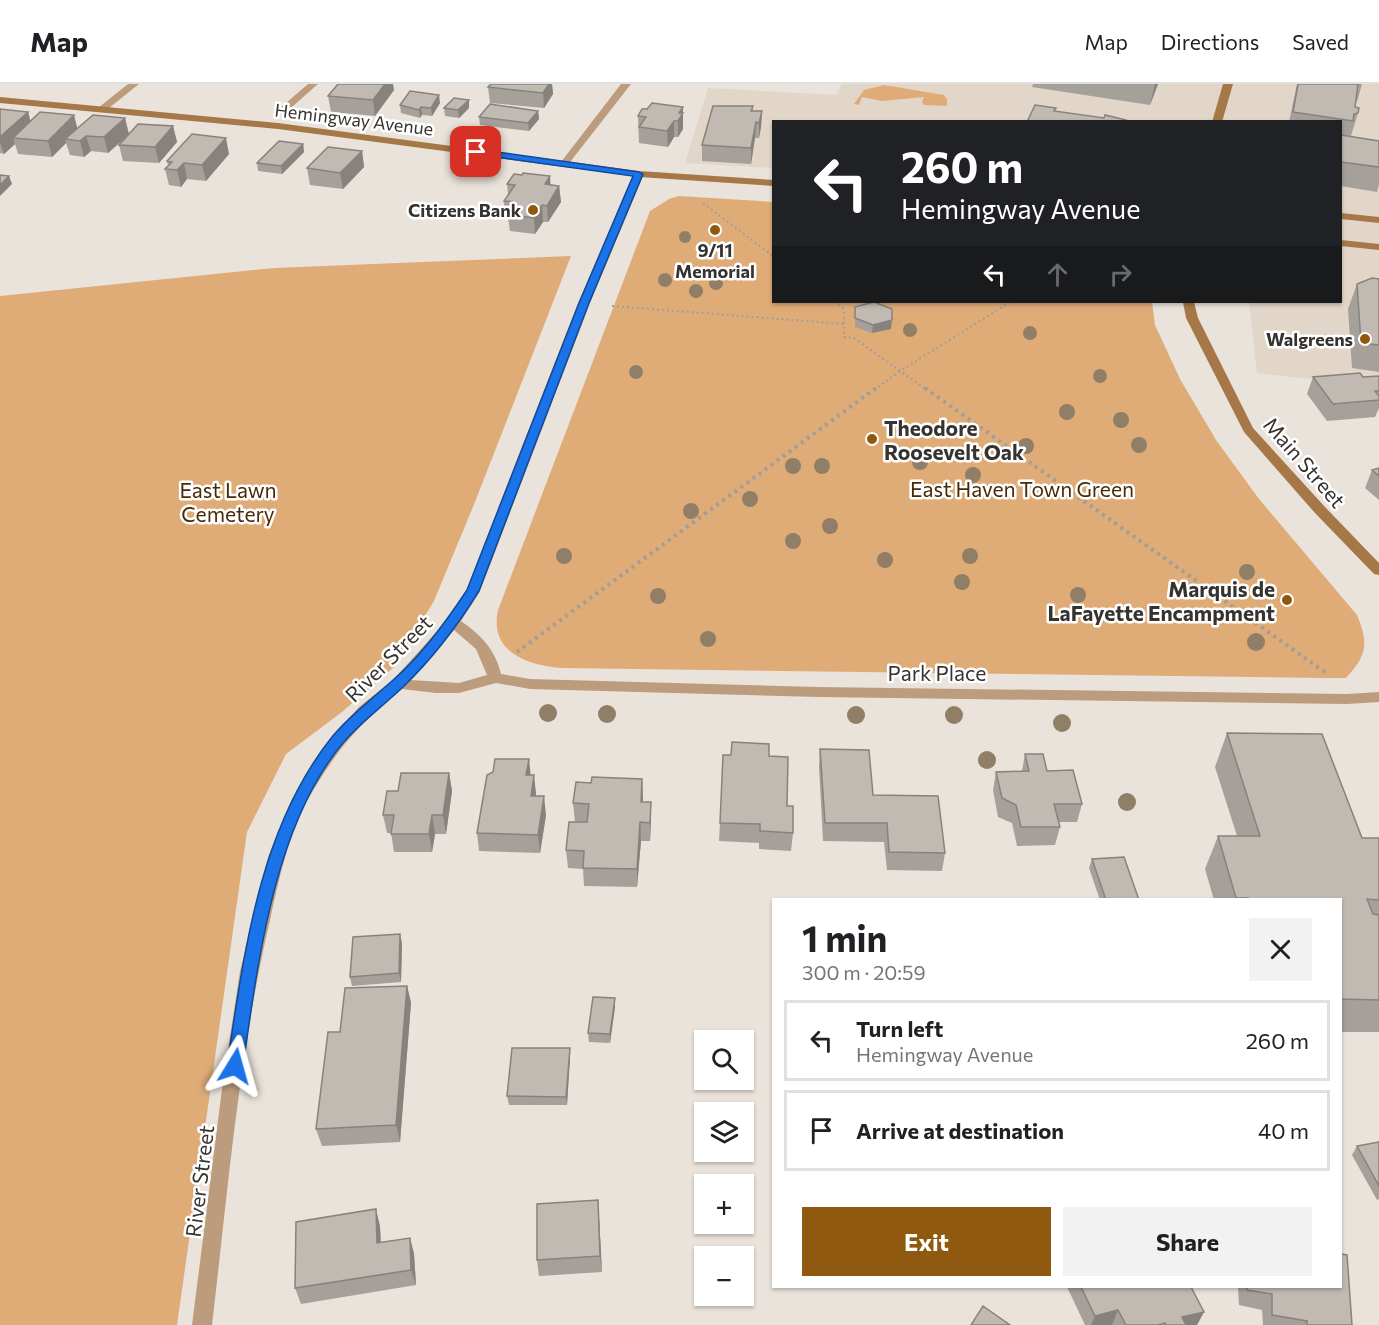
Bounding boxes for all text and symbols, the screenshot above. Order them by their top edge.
text: Map [30,24,88,58]
text: Map [1085,29,1128,54]
text: Directions [1161,29,1259,54]
text: Saved [1292,29,1349,54]
street label: Hemingway Avenue [273,98,435,140]
pin [450,126,501,177]
icon: arrive [459,135,492,168]
text: 260 m [901,140,1023,192]
icon: left [802,144,880,222]
text: Hemingway Avenue [901,192,1140,225]
place label: Citizens Bank [408,199,522,221]
marker: Citizens Bank [526,203,540,217]
marker: 9/11 Memorial [708,223,722,237]
place label: 9/11 Memorial [675,239,755,282]
icon: left [978,258,1011,291]
icon: ahead [1041,258,1074,291]
icon: right [1104,258,1137,291]
place label: Walgreens [1266,328,1353,350]
marker: Walgreens [1358,332,1372,346]
street label: Main Street [1259,412,1351,512]
place label: Theodore Roosevelt Oak [884,415,1024,464]
marker: Theodore Roosevelt Oak [865,432,879,446]
park label: East Haven Town Green [910,476,1134,501]
park label: East Lawn Cemetery [179,477,277,526]
place label: Marquis de LaFayette Encampment [1047,576,1275,625]
marker: Marquis de LaFayette Encampment [1280,593,1294,607]
street label: River Street [339,609,437,707]
street label: Park Place [888,660,986,685]
text: 1 min [802,915,887,959]
button: close [1249,918,1312,981]
text: 300 m · 20:59 [802,960,926,984]
text: Turn left [856,1015,943,1042]
icon: left [805,1024,838,1057]
text: 260 m [1246,1027,1309,1054]
map controls [694,1030,754,1306]
button: search [694,1030,754,1090]
position arrow [203,1034,267,1098]
text: Hemingway Avenue [856,1042,1033,1066]
button: layers [694,1102,754,1162]
icon: arrive [805,1114,838,1147]
text: Arrive at destination [856,1117,1064,1144]
text: 40 m [1258,1117,1309,1144]
street label: River Street [180,1124,218,1238]
button: + [694,1174,754,1234]
button: Exit [802,1207,1051,1276]
button: Share [1063,1207,1312,1276]
button: − [694,1246,754,1306]

